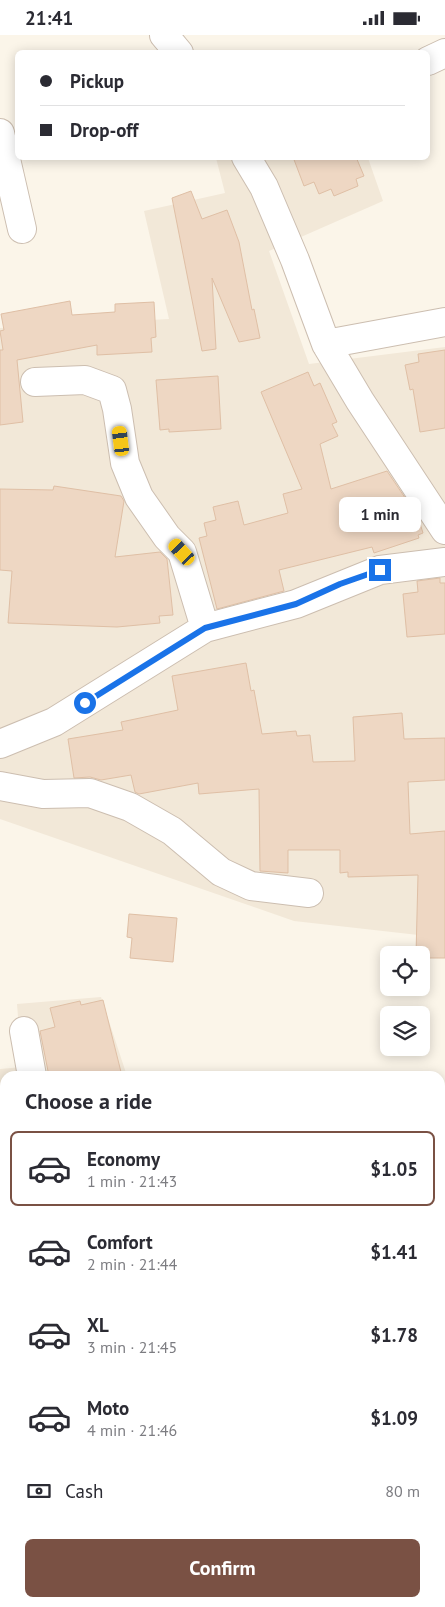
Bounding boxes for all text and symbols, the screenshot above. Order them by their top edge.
text: 21:41 [25,6,73,30]
text: Pickup [70,69,124,93]
text: Drop-off [70,118,138,142]
car [111,425,130,457]
callout: 1 min [339,497,421,533]
text: 1 min [360,504,400,524]
car [166,536,197,568]
route end [369,559,391,581]
route start [74,692,96,714]
map controls [380,946,430,1056]
button: locate [380,946,430,996]
button: layers [380,1006,430,1056]
text: Choose a ride [25,1087,152,1115]
icon: car [27,1146,72,1191]
text: Economy [87,1147,160,1171]
text: $1.05 [370,1157,418,1181]
text: 1 min · 21:43 [87,1171,177,1191]
icon: car [27,1229,72,1274]
text: Comfort [87,1230,153,1254]
text: $1.41 [370,1240,418,1264]
text: 2 min · 21:44 [87,1254,177,1274]
icon: car [27,1312,72,1357]
text: XL [87,1313,109,1337]
text: $1.78 [370,1323,418,1347]
text: 3 min · 21:45 [87,1337,177,1357]
icon: car [27,1395,72,1440]
text: Moto [87,1396,129,1420]
text: $1.09 [370,1406,418,1430]
text: 4 min · 21:46 [87,1420,177,1440]
icon: cash [25,1477,53,1505]
text: Cash [65,1479,103,1503]
text: 80 m [385,1481,420,1501]
button: Confirm [25,1539,420,1597]

